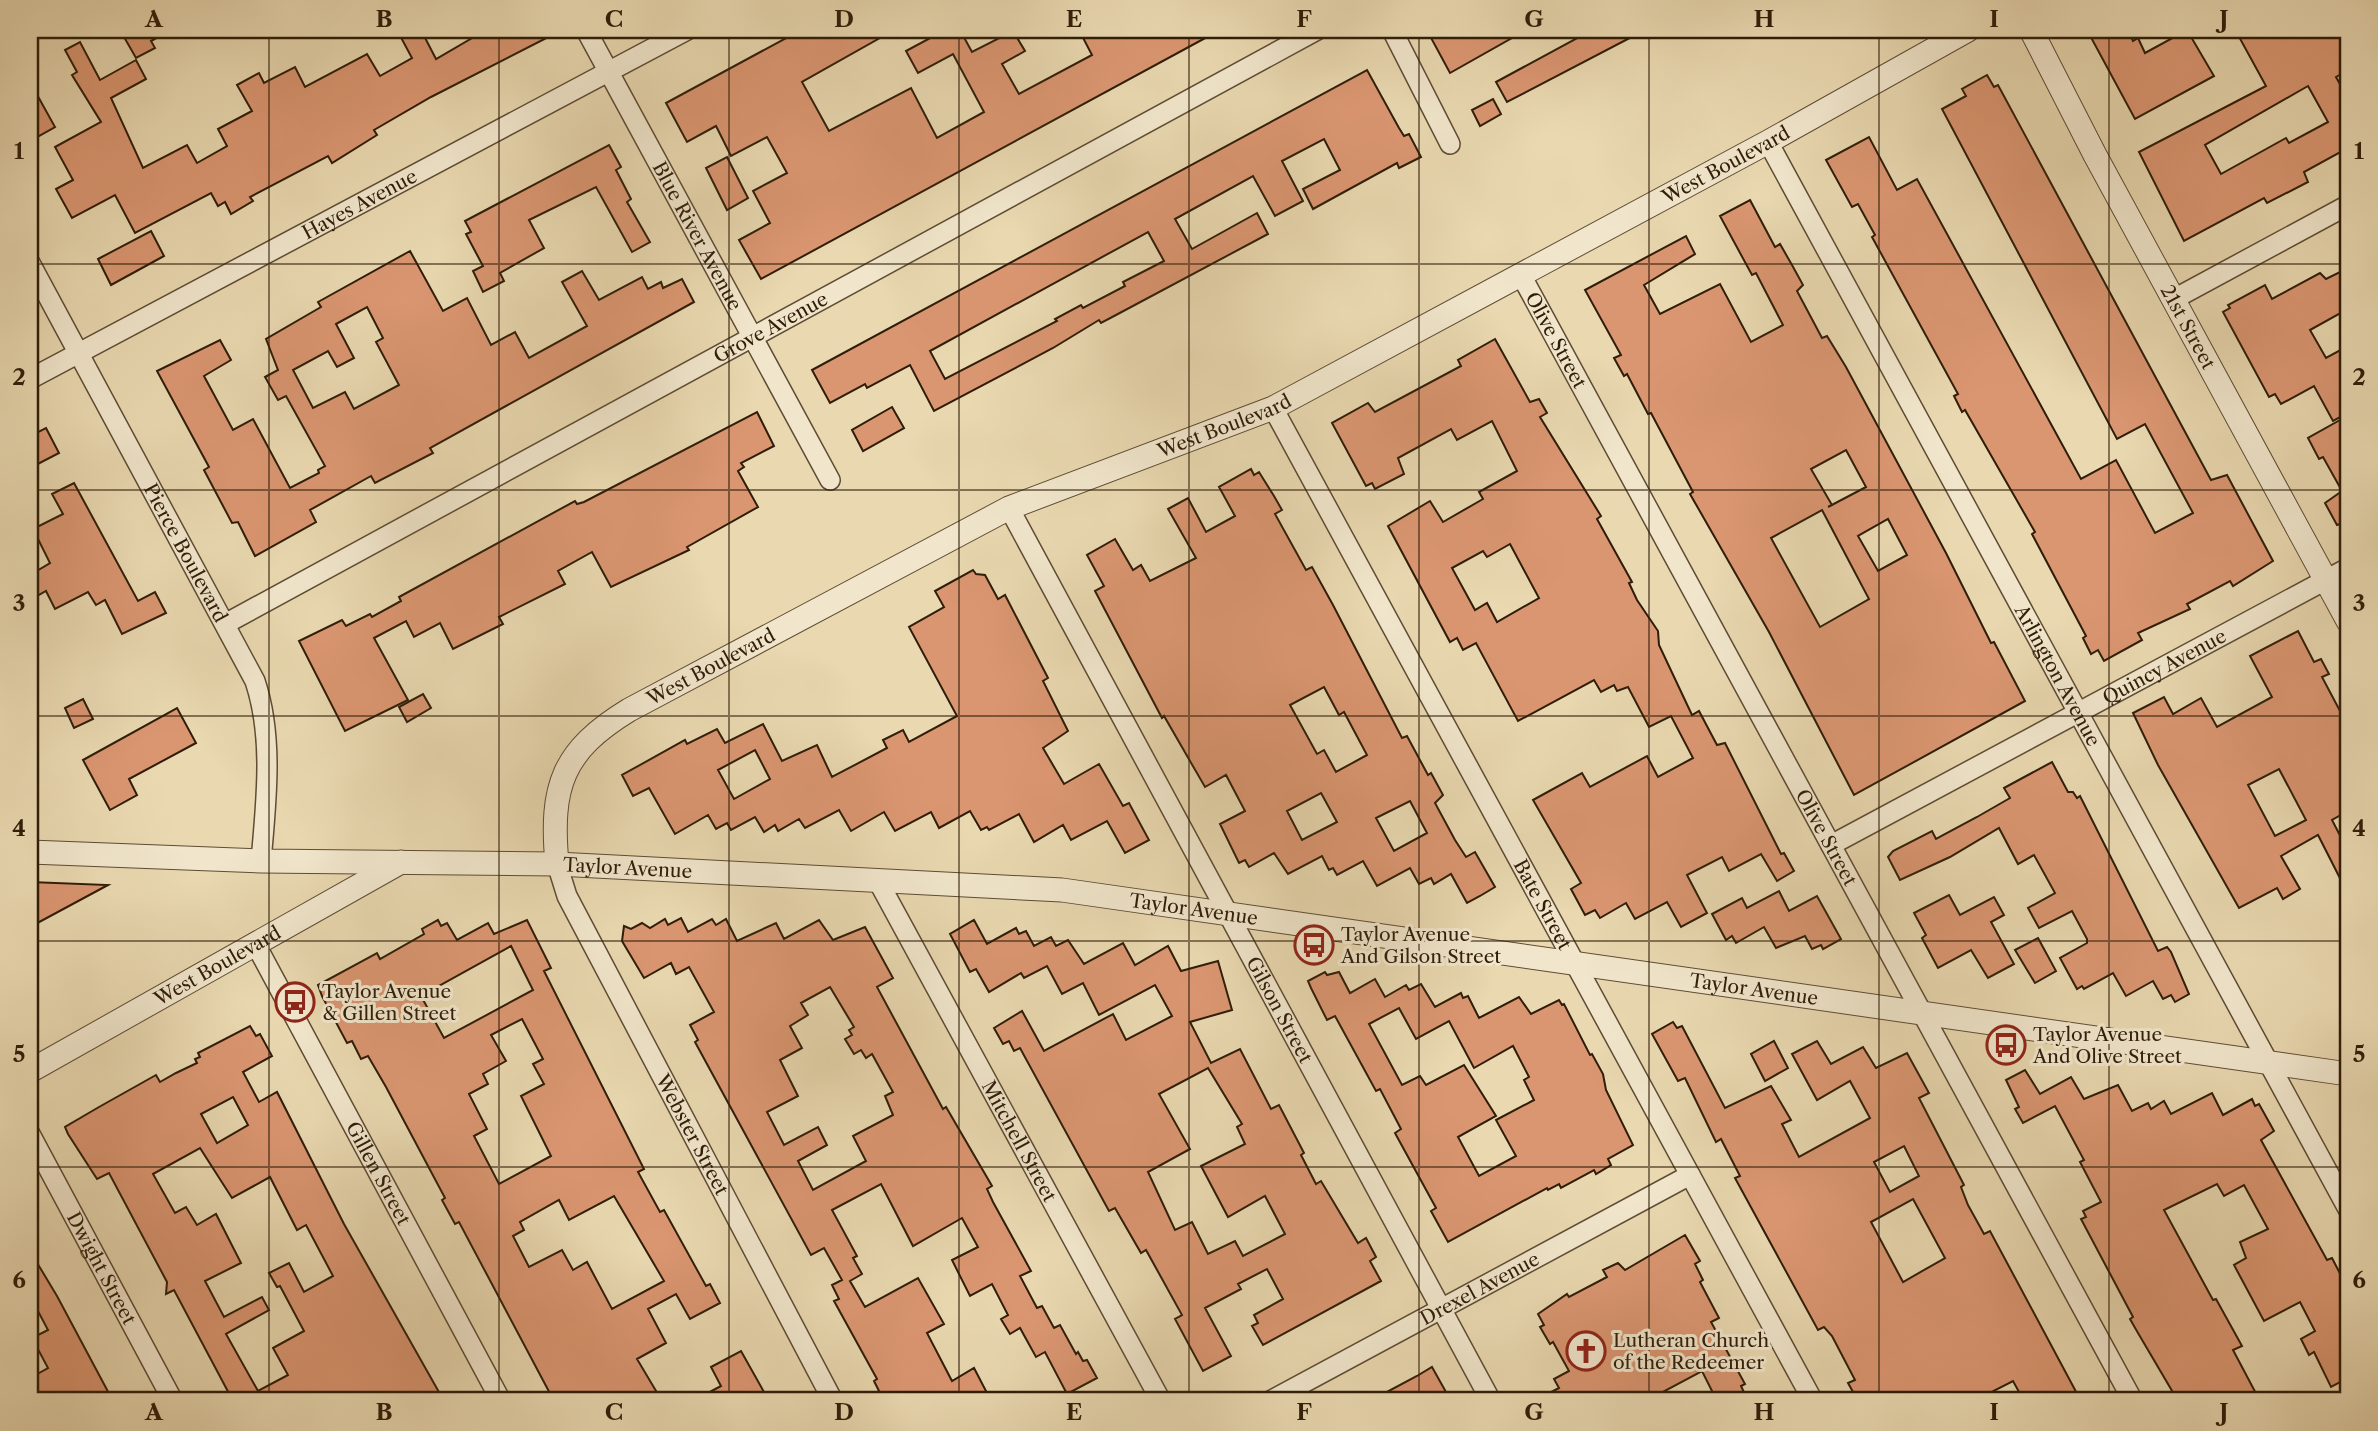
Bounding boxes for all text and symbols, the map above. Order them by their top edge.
text: A [144,5,164,33]
text: B [375,5,393,33]
text: C [605,5,623,33]
text: D [834,5,854,33]
text: E [1066,5,1082,33]
text: F [1296,5,1312,33]
text: G [1524,5,1544,33]
text: H [1754,5,1775,33]
text: I [1989,5,1999,33]
text: J [2215,5,2229,33]
street label: West Boulevard [1657,121,1794,209]
text: 1 [14,137,25,165]
text: 1 [2354,137,2365,165]
street label: Blue River Avenue [648,157,747,314]
street label: Hayes Avenue [298,164,421,244]
street label: 21st Street [2156,281,2221,373]
street label: Grove Avenue [709,287,832,368]
street label: Olive Street [1521,288,1592,392]
text: 2 [12,363,26,391]
text: 2 [2352,363,2366,391]
street label: West Boulevard [1153,389,1295,463]
street label: Pierce Boulevard [139,479,233,626]
text: 3 [13,589,26,617]
text: 3 [2353,589,2366,617]
street label: Arlington Avenue [2010,600,2106,750]
street label: West Boulevard [642,623,779,710]
street label: Quincy Avenue [2098,624,2230,709]
street label: Olive Street [1791,785,1862,890]
text: 4 [12,814,26,842]
text: 4 [2352,814,2366,842]
street label: Taylor Avenue [563,853,693,882]
street label: Bate Street [1509,855,1577,954]
street label: Taylor Avenue [1128,888,1259,929]
street label: West Boulevard [149,921,285,1011]
place label: Taylor Avenue And Gilson Street [1340,923,1501,968]
bus stop icon: Taylor Avenue And Gilson Street [1293,924,1335,966]
street label: Gilson Street [1242,952,1318,1067]
street label: Taylor Avenue [1688,968,1820,1010]
place label: Taylor Avenue & Gillen Street [322,980,456,1025]
bus stop icon: Taylor Avenue & Gillen Street [274,981,316,1023]
place label: Taylor Avenue And Olive Street [2032,1023,2182,1068]
bus stop icon: Taylor Avenue And Olive Street [1985,1024,2027,1066]
text: 5 [13,1040,25,1068]
text: 5 [2353,1040,2365,1068]
street label: Webster Street [651,1069,734,1199]
street label: Mitchell Street [977,1076,1062,1206]
street label: Gillen Street [341,1118,416,1229]
street label: Dwight Street [62,1208,141,1329]
street label: Drexel Avenue [1416,1247,1543,1330]
text: 6 [12,1266,26,1294]
text: 6 [2352,1266,2366,1294]
place label: Lutheran Church of the Redeemer [1613,1329,1769,1374]
church icon: Lutheran Church of the Redeemer [1565,1330,1607,1372]
text: A [144,1398,164,1426]
text: B [375,1398,393,1426]
text: C [605,1398,623,1426]
text: D [834,1398,854,1426]
text: E [1066,1398,1082,1426]
text: F [1296,1398,1312,1426]
text: G [1524,1398,1544,1426]
text: H [1754,1398,1775,1426]
text: I [1989,1398,1999,1426]
text: J [2215,1398,2229,1426]

